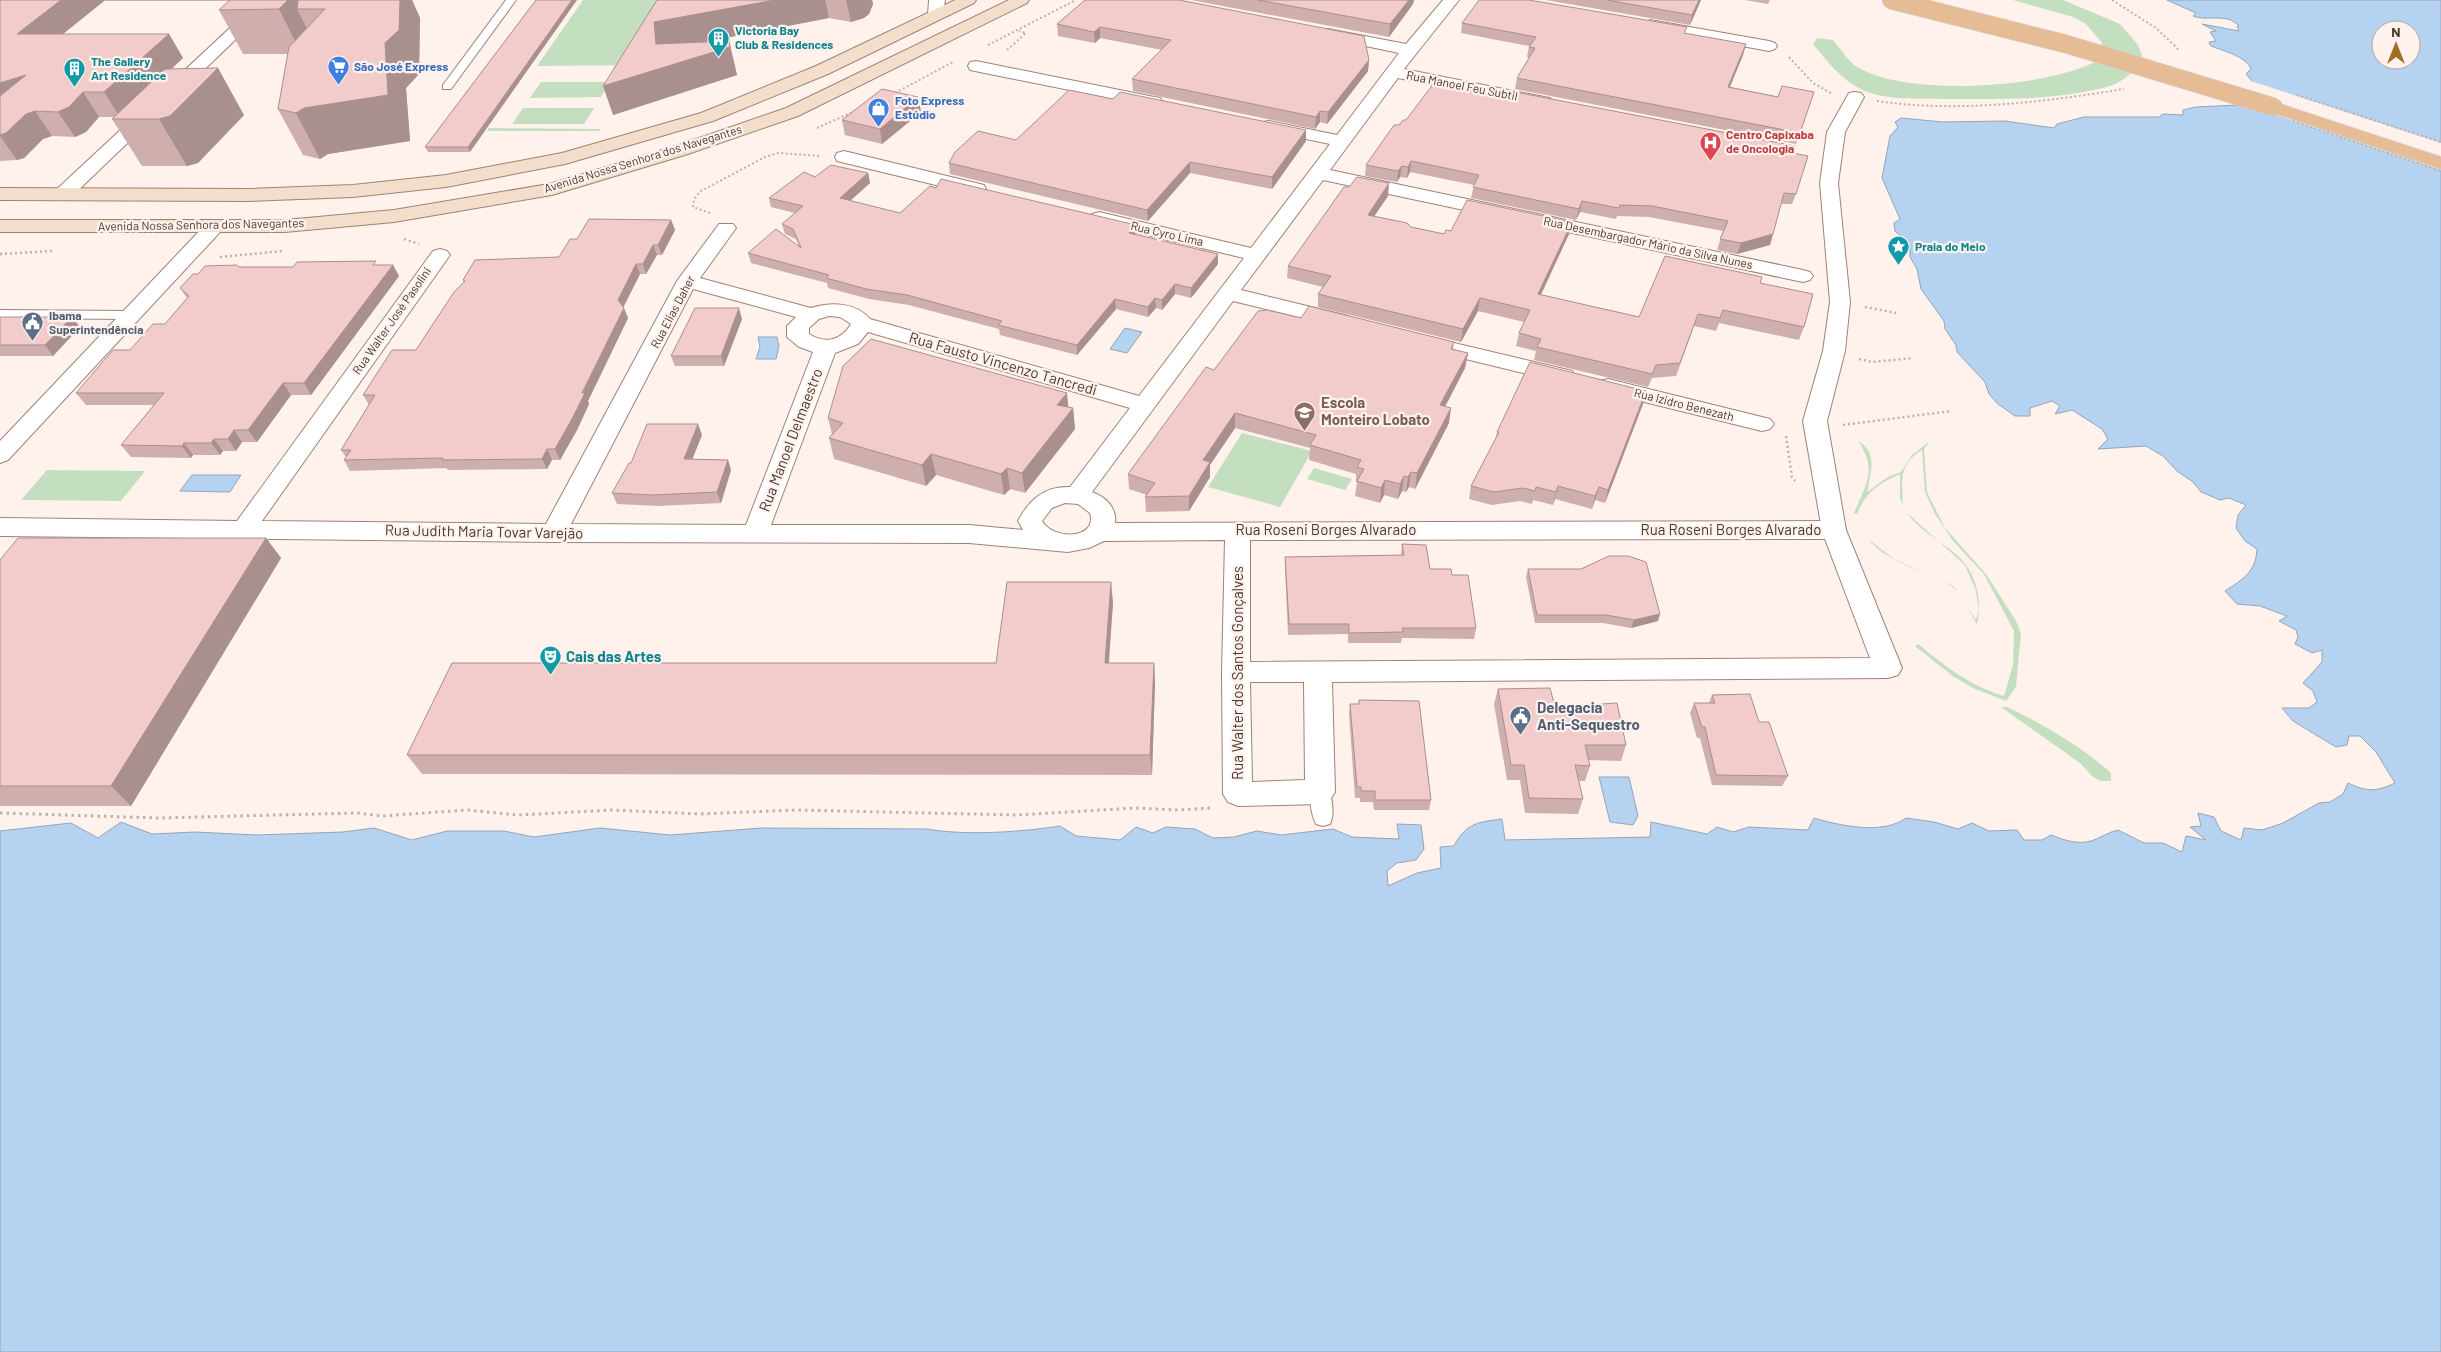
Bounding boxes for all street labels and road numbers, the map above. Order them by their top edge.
street label: Rua Manoel Feu Subtil [1405,67,1519,103]
street label: Avenida Nossa Senhora dos Navegantes [542,121,744,195]
street label: Rua Desembargador Mário da Silva Nunes [1542,213,1754,271]
street label: Avenida Nossa Senhora dos Navegantes [98,215,304,233]
street label: Rua Cyro Lima [1129,218,1205,248]
street label: Rua Walter José Pasolini [349,264,433,377]
street label: Rua Elias Daher [647,272,697,350]
street label: Rua Fausto Vincenzo Tancredi [907,328,1099,399]
street label: Rua Manoel Delmaestro [754,366,826,514]
street label: Rua Izidro Benezath [1633,385,1736,423]
street label: Rua Judith Maria Tovar Varejão [385,520,583,542]
street label: Rua Roseni Borges Alvarado [1236,520,1416,538]
street label: Rua Roseni Borges Alvarado [1641,520,1821,538]
street label: Rua Walter dos Santos Gonçalves [1228,566,1246,780]

